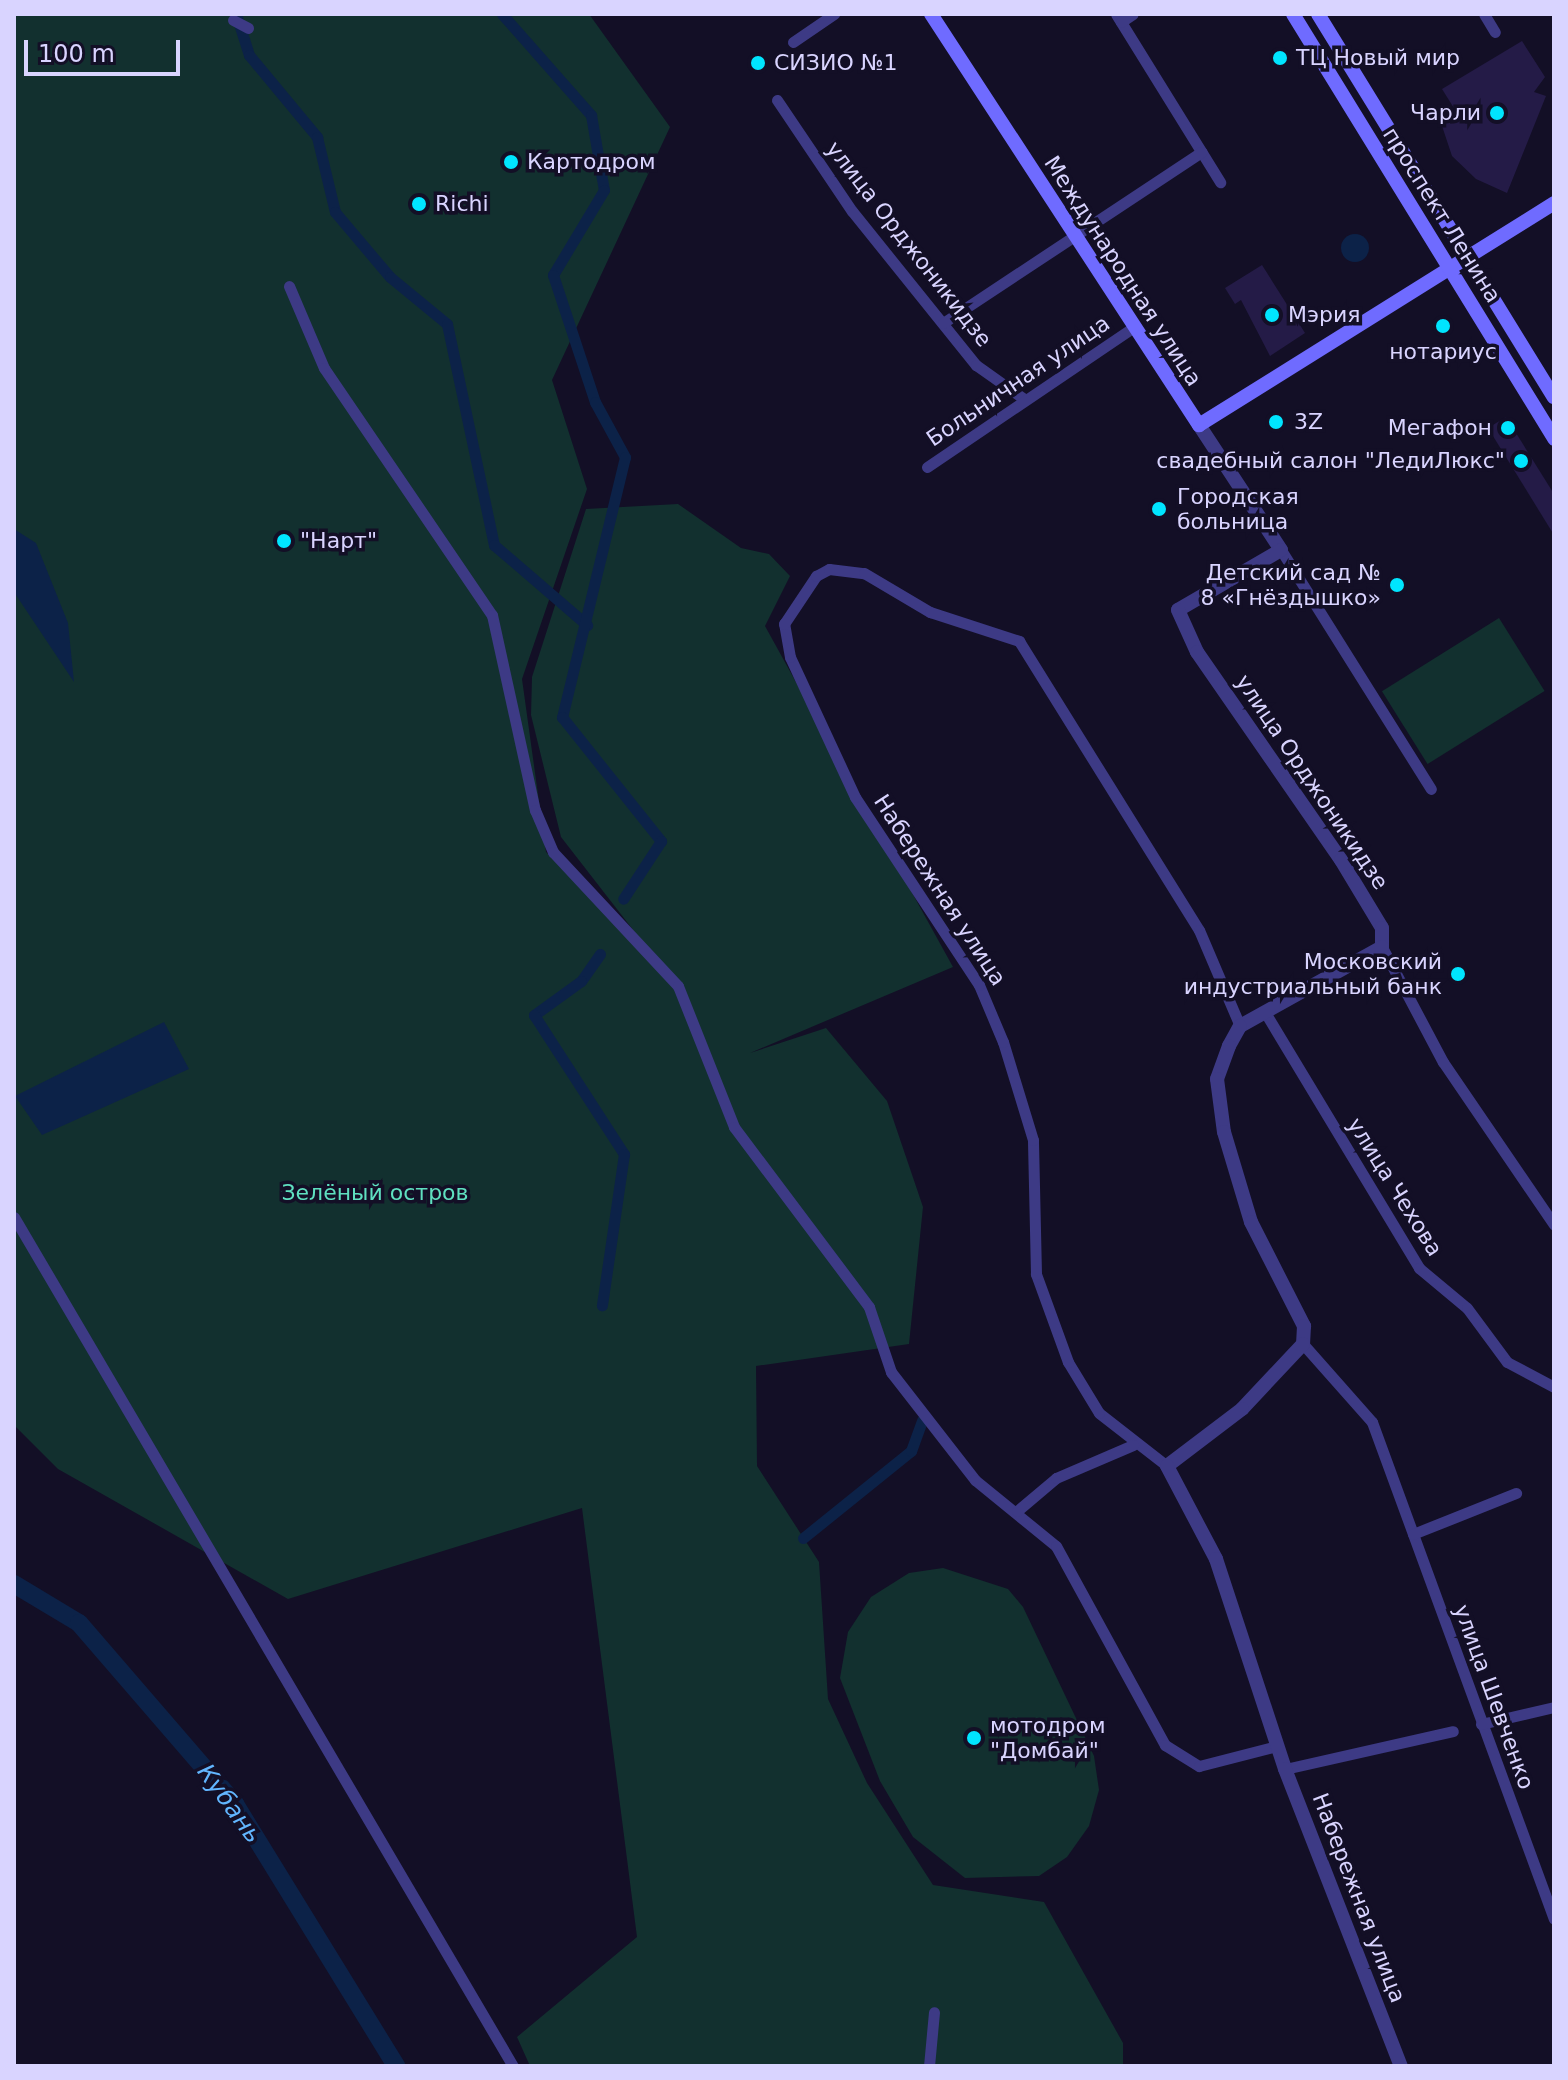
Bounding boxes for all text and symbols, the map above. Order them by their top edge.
scale bar [28,24,184,74]
text: 100 m [38,40,115,68]
place label: ТЦ Новый мир [1296,45,1460,71]
marker: ТЦ Новый мир [1271,49,1289,67]
place label: СИЗИО №1 [774,50,898,76]
marker: СИЗИО №1 [749,54,767,72]
place label: Чарли [1410,100,1481,126]
marker: Чарли [1488,104,1506,122]
street label: проспект Ленина [1377,123,1507,307]
street label: улица Орджоникидзе [821,136,997,352]
place label: Картодром [527,149,656,175]
street label: Международная улица [1039,151,1207,391]
marker: Картодром [502,153,520,171]
place label: Richi [435,191,489,217]
marker: Richi [410,195,428,213]
place label: Мэрия [1288,302,1361,328]
marker: Мэрия [1263,306,1281,324]
street label: Больничная улица [921,310,1115,452]
marker: нотариус [1434,317,1452,335]
place label: нотариус [1389,339,1497,365]
place label: 3Z [1294,409,1323,435]
marker: 3Z [1265,411,1287,433]
place label: Мегафон [1388,415,1492,441]
marker: Мегафон [1499,419,1517,437]
place label: свадебный салон "ЛедиЛюкс" [1156,448,1505,474]
marker: свадебный салон "ЛедиЛюкс" [1512,452,1530,470]
place label: Городская больница [1177,483,1299,534]
marker: Городская больница [1148,498,1170,520]
place label: "Нарт" [300,528,377,554]
marker: "Нарт" [275,532,293,550]
place label: Детский сад № 8 «Гнёздышко» [1201,559,1381,610]
marker: Детский сад № 8 «Гнёздышко» [1388,576,1406,594]
street label: улица Орджоникидзе [1230,670,1394,894]
street label: Набережная улица [868,790,1012,990]
place label: Московский индустриальный банк [1184,948,1442,1000]
marker: Московский индустриальный банк [1449,965,1467,983]
street label: улица Чехова [1342,1113,1448,1261]
park label: Зелёный остров [281,1180,469,1206]
street label: улица Шевченко [1448,1601,1540,1793]
place label: мотодром "Домбай" [990,1712,1106,1764]
marker: мотодром "Домбай" [965,1729,983,1747]
water label: Кубань [191,1759,267,1849]
street label: Набережная улица [1307,1789,1411,2007]

